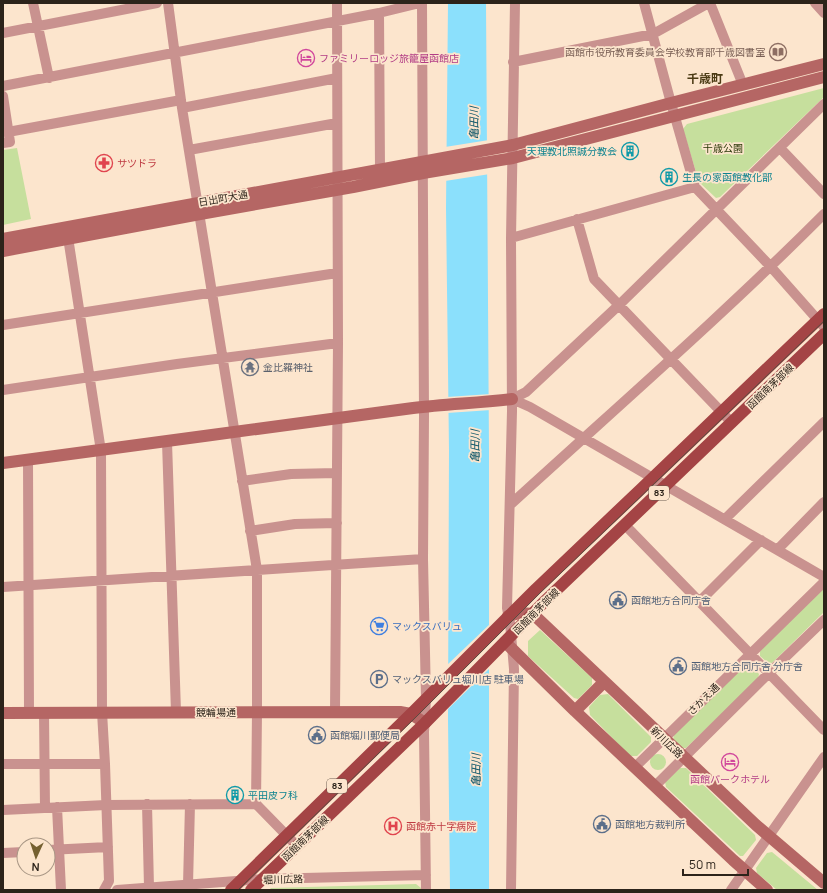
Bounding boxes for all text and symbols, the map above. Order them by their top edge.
library icon: 函館市役所教育委員会学校教育部千歳図書室 [768,42,788,62]
place label: 函館市役所教育委員会学校教育部千歳図書室 [565,45,765,59]
hotel icon: ファミリーロッジ旅籠屋函館店 [296,48,316,68]
place label: ファミリーロッジ旅籠屋函館店 [319,51,459,65]
district label: 千歳町 [687,70,723,87]
water label: 亀田川 [466,106,481,140]
building icon: 天理教北照誠分教会 [620,141,640,161]
park label: 千歳公園 [703,141,743,155]
place label: 天理教北照誠分教会 [527,144,617,158]
pharmacy icon: サツドラ [94,153,114,173]
place label: サツドラ [117,156,157,170]
building icon: 生長の家函館教化部 [659,167,679,187]
place label: 生長の家函館教化部 [682,170,772,184]
street label: 日出町大通 [197,187,249,209]
temple icon: 金比羅神社 [240,357,260,377]
place label: 金比羅神社 [263,360,313,374]
street label: 函館南茅部線 [744,360,796,412]
water label: 亀田川 [467,429,482,463]
road number: 83 [649,486,669,500]
street label: 函館南茅部線 [510,585,562,637]
public building icon: 函館地方合同庁舎 [608,590,628,610]
place label: 函館地方合同庁舎 [631,593,711,607]
supermarket icon: マックスバリュ [369,616,389,636]
place label: マックスバリュ [392,619,462,633]
public building icon: 函館地方合同庁舎 分庁舎 [668,656,688,676]
place label: 函館地方合同庁舎 分庁舎 [691,659,803,673]
parking icon: マックスバリュ堀川店 駐車場 [369,669,389,689]
place label: マックスバリュ堀川店 駐車場 [392,672,524,686]
street label: さかえ通 [684,680,722,718]
street label: 競輪場通 [196,705,236,719]
street label: 新川広路 [648,723,686,761]
public building icon: 函館堀川郵便局 [307,725,327,745]
place label: 函館堀川郵便局 [330,728,400,742]
hotel icon: 函館パークホテル [720,752,740,772]
water label: 亀田川 [468,753,483,787]
place label: 函館パークホテル [690,772,770,786]
road number: 83 [327,779,347,793]
building icon: 平田皮フ科 [225,785,245,805]
place label: 平田皮フ科 [248,788,298,802]
street label: 函館南茅部線 [279,812,331,864]
public building icon: 函館地方裁判所 [592,814,612,834]
hospital icon: 函館赤十字病院 [383,816,403,836]
place label: 函館地方裁判所 [615,817,685,831]
place label: 函館赤十字病院 [406,819,476,833]
north arrow [16,837,56,877]
scale bar [683,851,748,877]
text: 50 m [689,856,716,873]
text: N [31,860,40,875]
street label: 堀川広路 [263,871,303,887]

